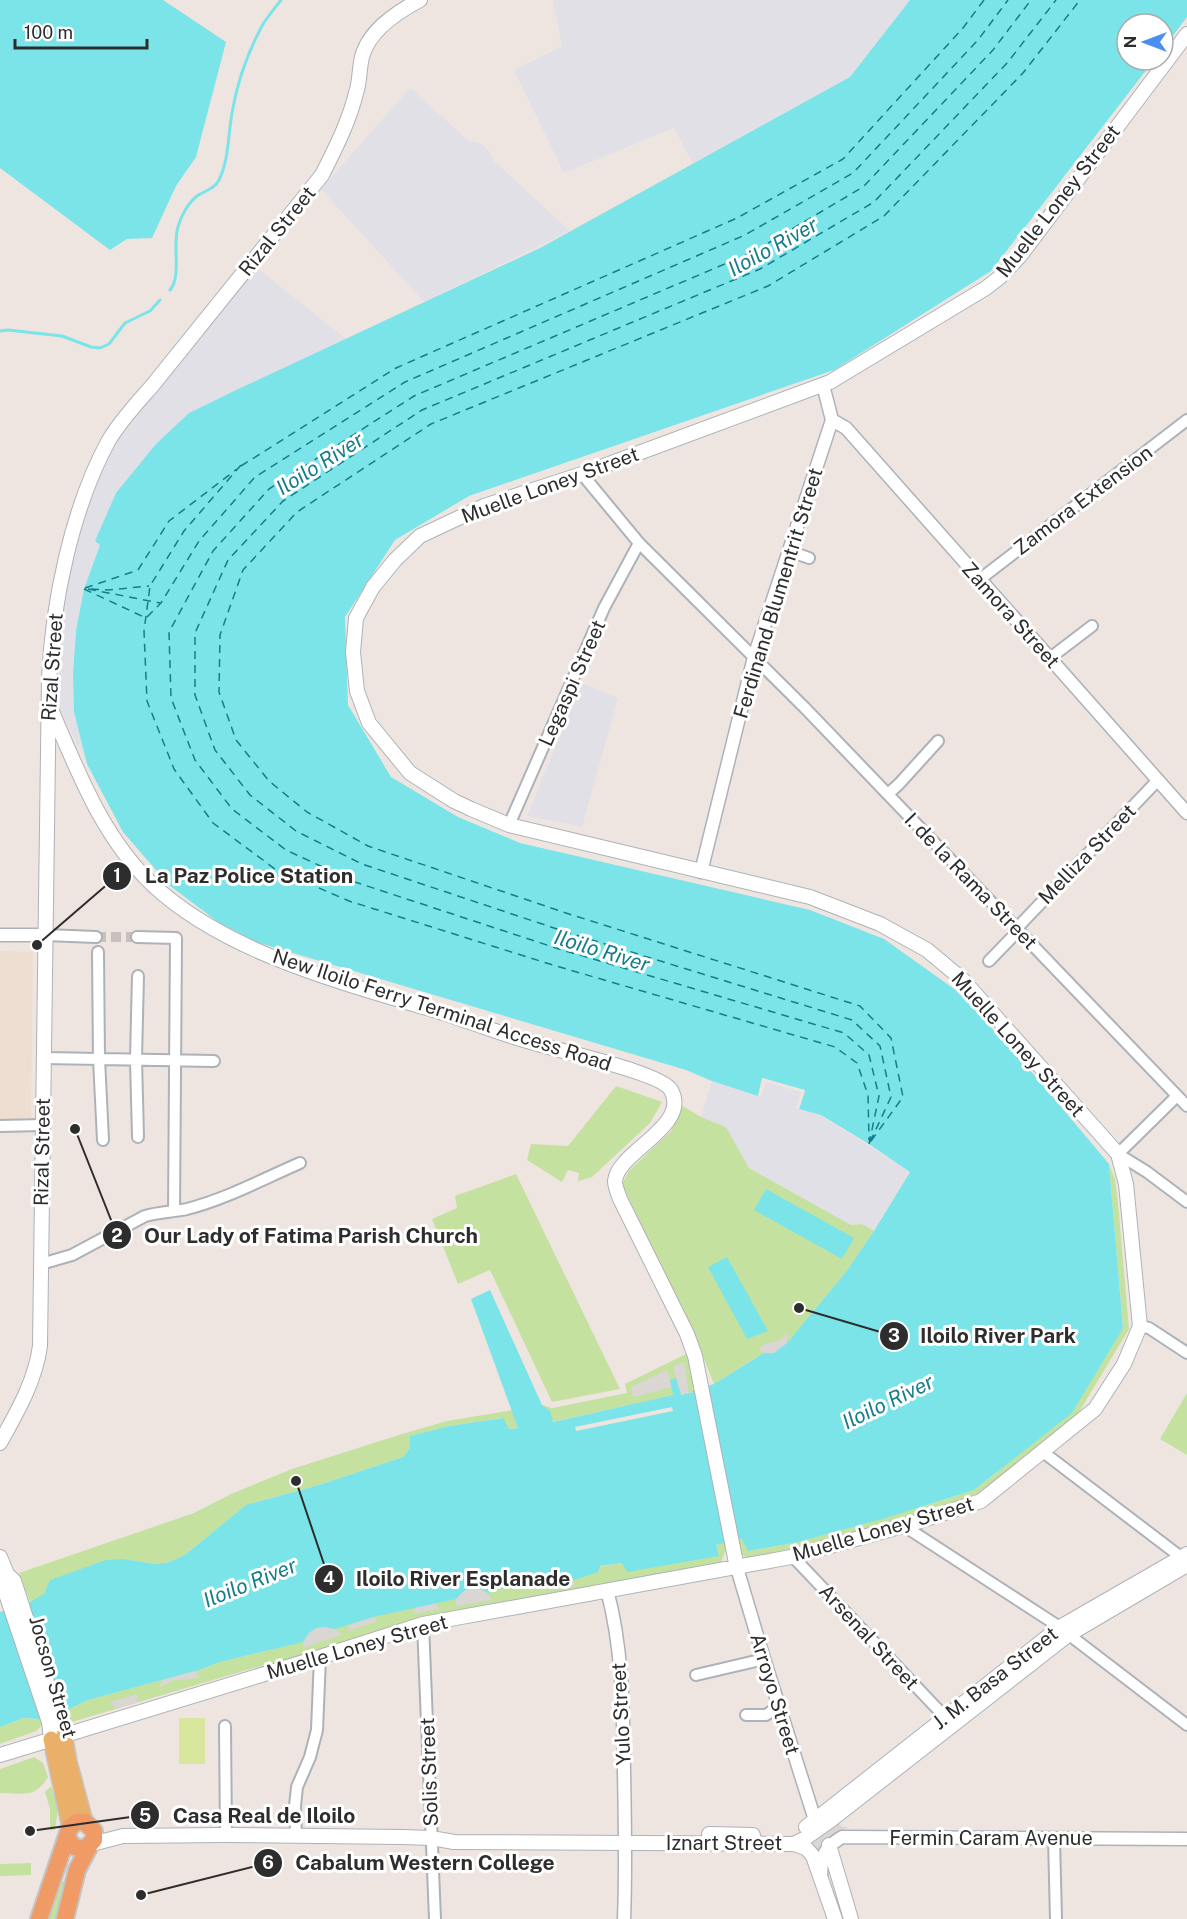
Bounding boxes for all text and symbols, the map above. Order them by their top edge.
scale bar [15,12,147,50]
north arrow [1115,12,1175,72]
text: 100 m [24,22,73,43]
text: N [1121,36,1140,48]
street label: Muelle Loney Street [991,120,1125,282]
street label: Rizal Street [234,181,320,281]
water label: Iloilo River [724,211,823,281]
water label: Iloilo River [271,426,369,500]
street label: Zamora Extension [1009,440,1157,560]
street label: Muelle Loney Street [458,442,642,528]
street label: Ferdinand Blumentrit Street [728,465,828,721]
street label: Zamora Street [957,557,1065,673]
street label: Rizal Street [36,612,68,722]
street label: Legaspi Street [533,616,611,750]
street label: Melliza Street [1033,799,1141,909]
street label: I. de la Rama Street [900,808,1042,954]
callout: La Paz Police Station [102,856,365,895]
text: La Paz Police Station [145,863,353,888]
text: 1 [113,865,121,886]
water label: Iloilo River [551,924,654,977]
street label: New Iloilo Ferry Terminal Access Road [270,944,614,1076]
street label: Muelle Loney Street [946,966,1090,1122]
street label: Rizal Street [29,1098,55,1206]
callout: Our Lady of Fatima Parish Church [102,1216,490,1255]
text: Our Lady of Fatima Parish Church [144,1223,478,1248]
text: 2 [111,1225,123,1246]
callout: Iloilo River Park [879,1316,1088,1355]
text: Iloilo River Park [920,1323,1076,1348]
text: 3 [888,1325,900,1346]
water label: Iloilo River [838,1368,938,1434]
street label: Muelle Loney Street [790,1492,976,1566]
water label: Iloilo River [199,1552,301,1613]
callout: Iloilo River Esplanade [314,1559,583,1598]
text: Iloilo River Esplanade [356,1566,570,1591]
text: 4 [323,1568,335,1589]
street label: Arsenal Street [814,1579,924,1695]
street label: Muelle Loney Street [264,1610,450,1684]
street label: Jocson Street [24,1613,82,1741]
street label: J. M. Basa Street [928,1622,1062,1734]
street label: Arroyo Street [745,1630,805,1758]
street label: Yulo Street [606,1662,636,1766]
street label: Solis Street [415,1717,443,1827]
callout: Casa Real de Iloilo [130,1796,367,1835]
text: Casa Real de Iloilo [173,1803,355,1828]
text: 5 [139,1805,151,1826]
street label: Fermin Caram Avenue [889,1826,1093,1850]
street label: Iznart Street [666,1831,782,1855]
callout: Cabalum Western College [253,1844,566,1883]
text: Cabalum Western College [295,1850,555,1875]
text: 6 [262,1852,274,1873]

